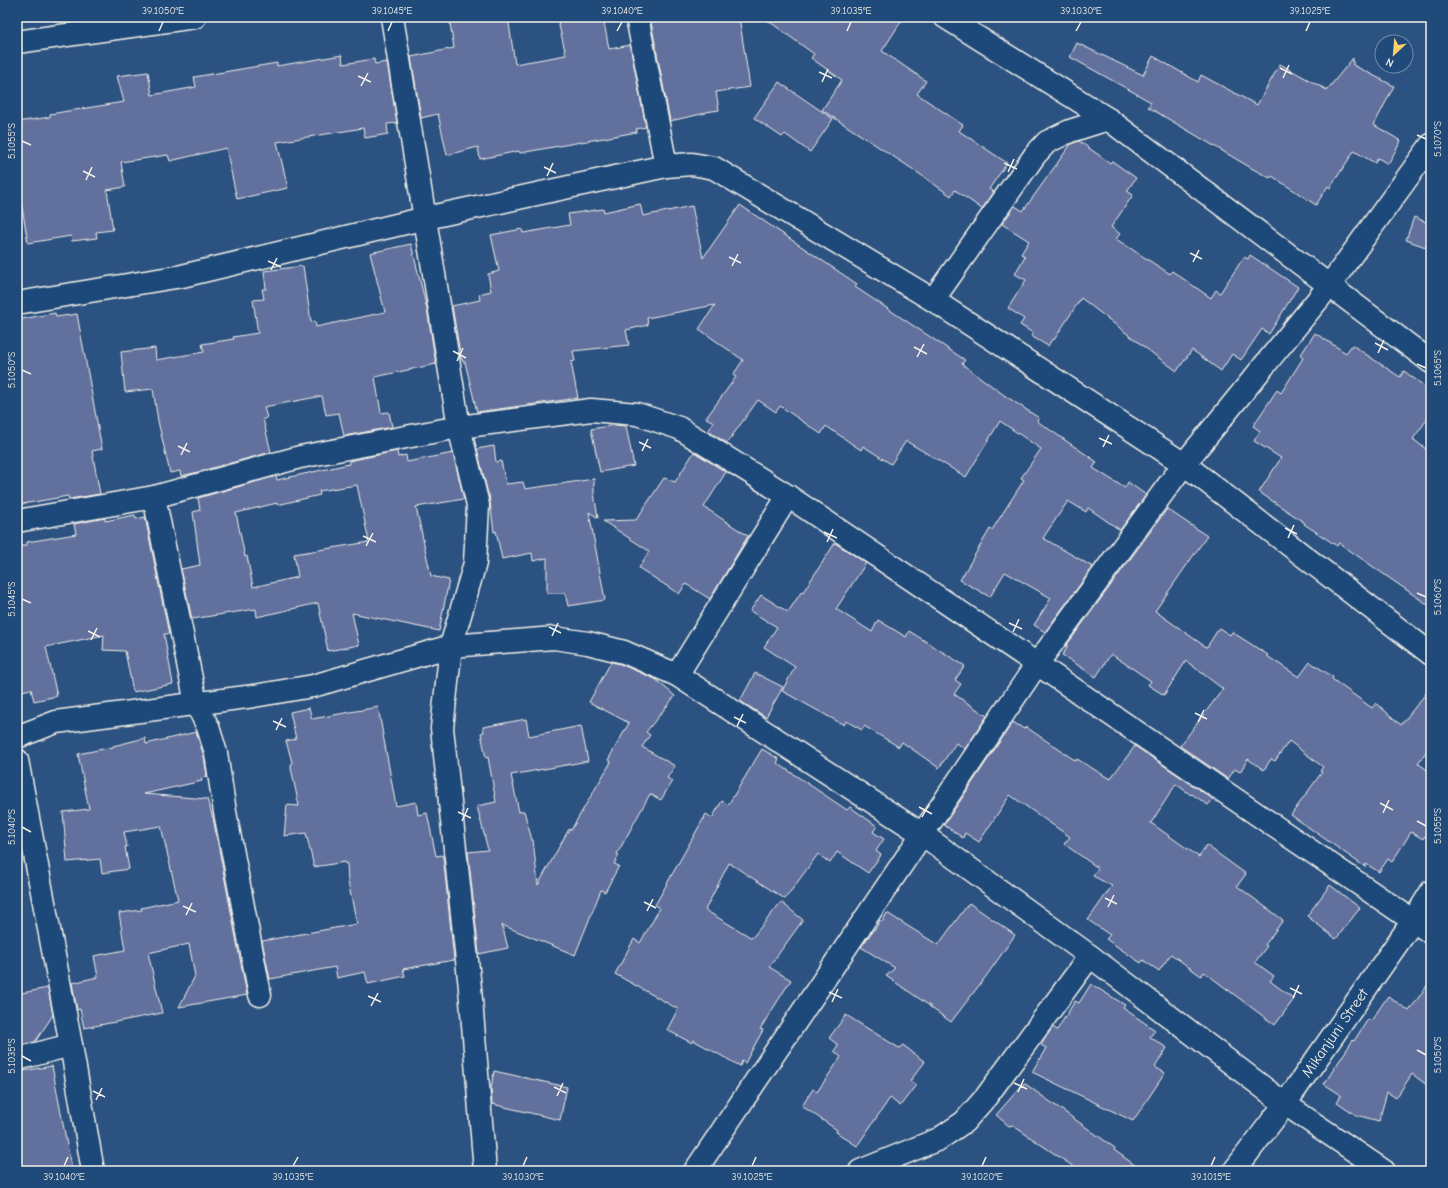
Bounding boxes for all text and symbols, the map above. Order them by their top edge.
text: 39.1050°E [142,5,184,17]
text: 39.1045°E [372,5,412,17]
text: 39.1040°E [601,5,643,17]
text: 39.1035°E [831,5,871,17]
text: 39.1030°E [1060,5,1102,17]
text: 39.1025°E [1289,5,1331,17]
north arrow [1374,34,1414,74]
text: N [1384,55,1396,70]
text: 5.1070°S [1432,121,1444,157]
text: 5.1055°S [6,123,18,159]
text: 5.1065°S [1432,350,1444,386]
text: 5.1050°S [6,351,18,388]
text: 5.1060°S [1432,578,1444,615]
text: 5.1045°S [6,581,18,617]
text: 5.1055°S [1432,808,1444,844]
text: 5.1040°S [6,809,18,845]
street label: Mikanjuni Street [1297,984,1372,1081]
text: 5.1050°S [1432,1036,1444,1073]
text: 5.1035°S [6,1038,18,1074]
text: 39.1040°E [43,1171,85,1183]
text: 39.1035°E [273,1171,313,1183]
text: 39.1030°E [502,1171,544,1183]
text: 39.1025°E [731,1171,773,1183]
text: 39.1020°E [961,1171,1003,1183]
text: 39.1015°E [1191,1171,1231,1183]

